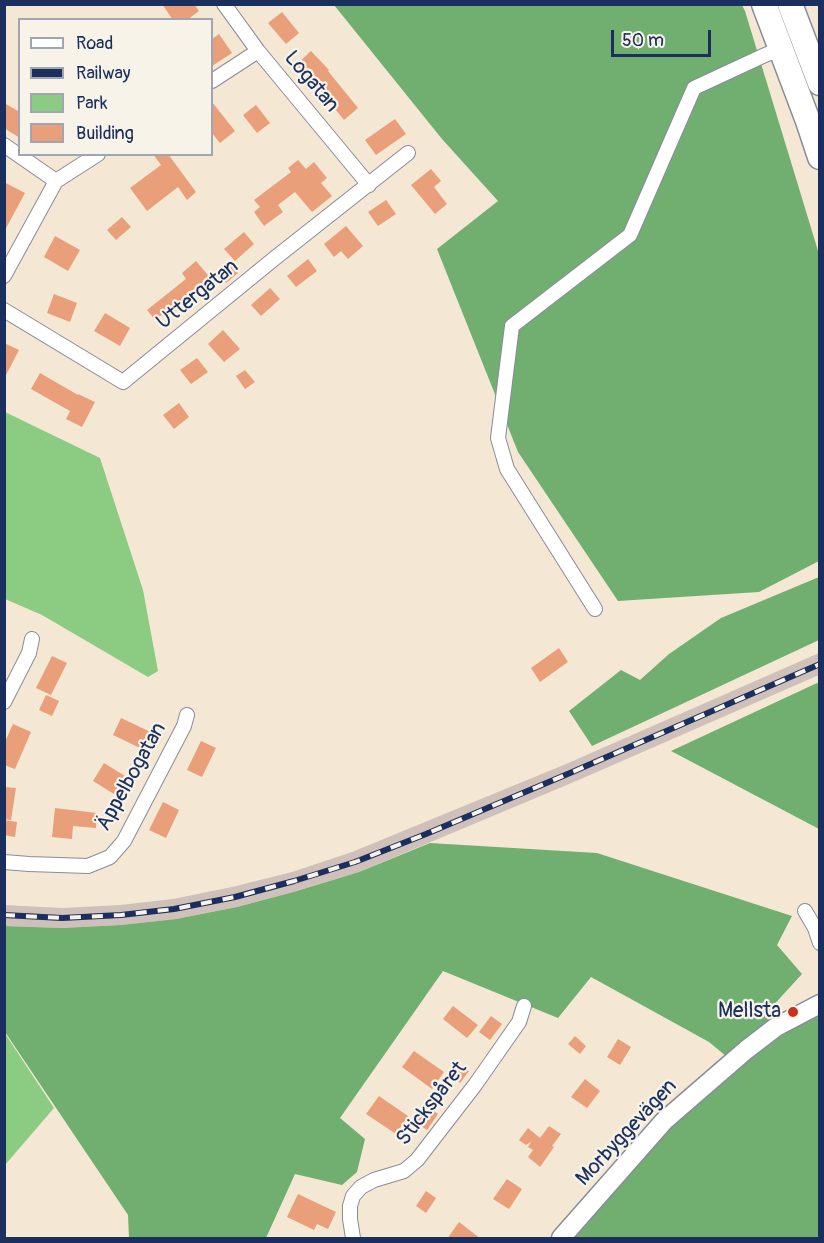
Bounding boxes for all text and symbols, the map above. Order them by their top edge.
legend [18,18,213,156]
scale bar [614,18,714,56]
text: 50 m [622,29,664,52]
text: Road [76,32,113,55]
street label: Logatan [278,46,344,118]
text: Railway [76,62,131,85]
text: Park [76,92,108,115]
text: Building [76,122,134,145]
street label: Uttergatan [152,254,244,336]
street label: Äppelbogatan [92,718,172,836]
place label: Mellsta [718,999,781,1025]
marker: Mellsta [786,1005,800,1019]
street label: Stickspåret [391,1057,473,1151]
street label: Morbyggevägen [571,1074,683,1192]

